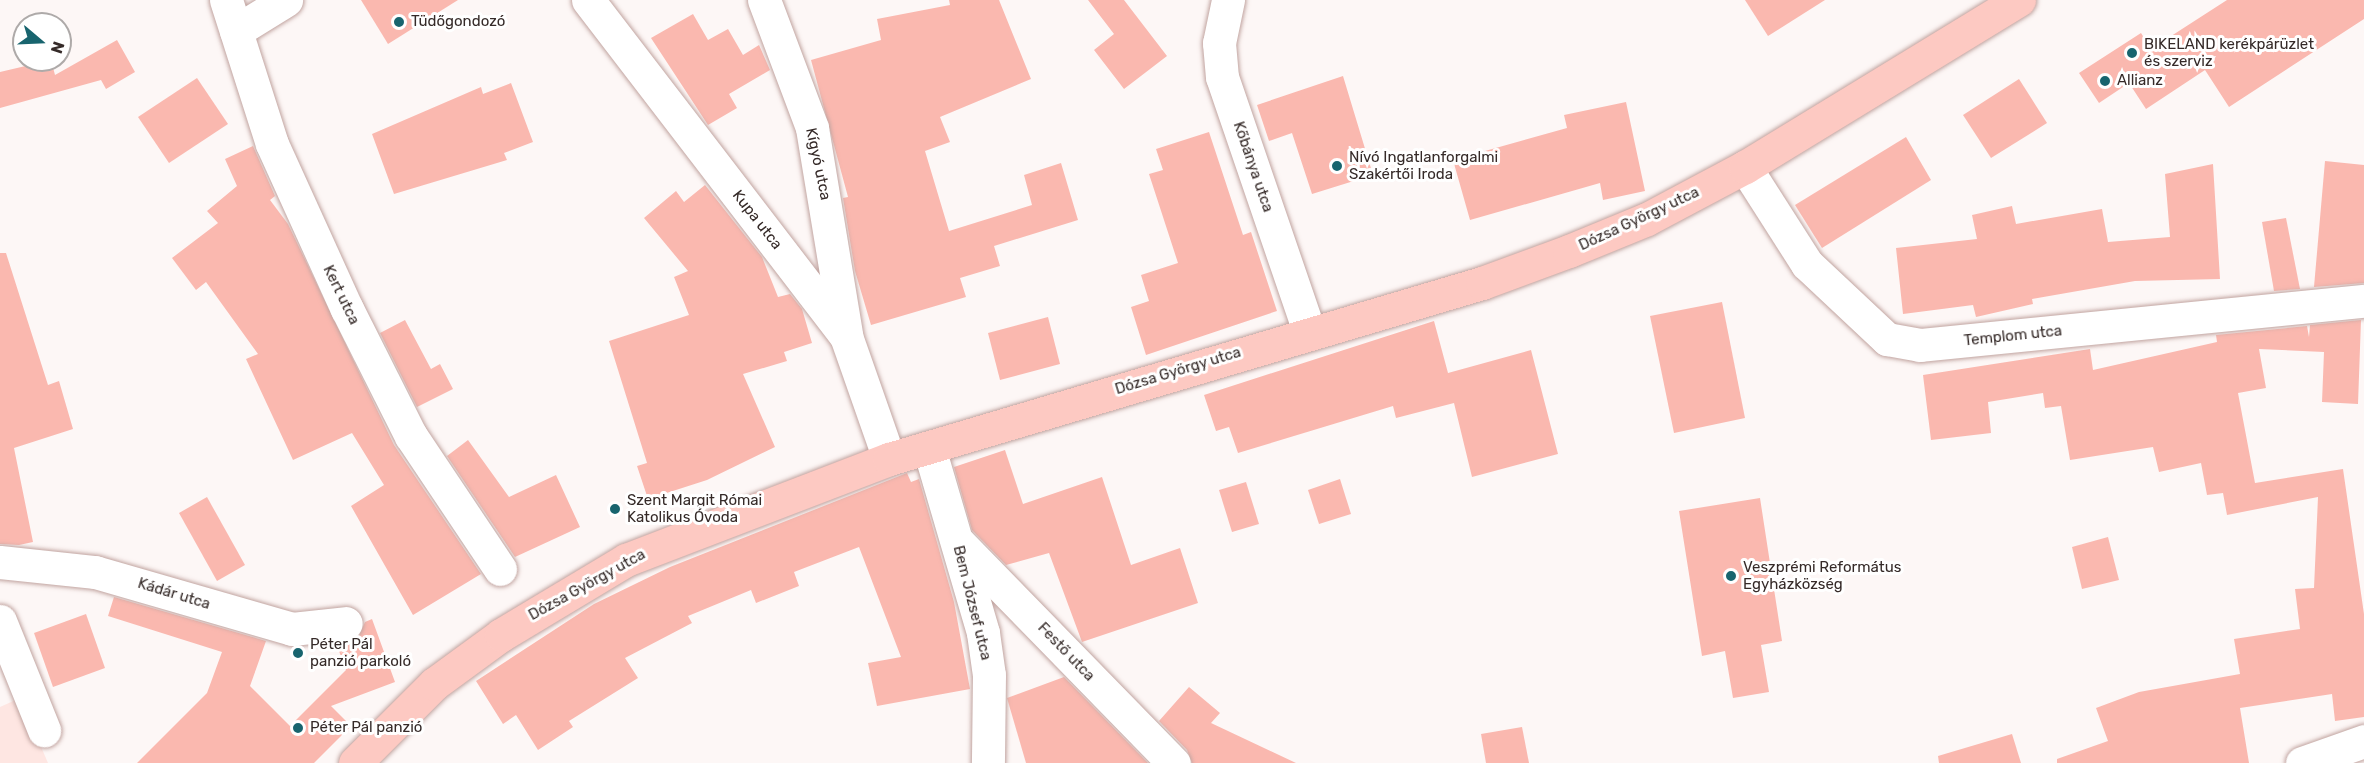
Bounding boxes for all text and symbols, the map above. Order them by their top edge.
north arrow [12,12,72,72]
place label: Tüdőgondozó [411,13,505,31]
marker: Tüdőgondozó [392,15,406,29]
place label: BIKELAND kerékpárüzlet és szerviz [2144,35,2314,70]
text: N [47,39,68,56]
marker: BIKELAND kerékpárüzlet és szerviz [2125,46,2139,60]
place label: Allianz [2117,72,2163,90]
marker: Allianz [2098,74,2112,88]
street label: Kőbánya utca [1229,119,1277,215]
street label: Kígyó utca [802,126,834,202]
place label: Nívó Ingatlanforgalmi Szakértői Iroda [1349,148,1498,183]
marker: Nívó Ingatlanforgalmi Szakértői Iroda [1330,159,1344,173]
street label: Dózsa György utca [1576,183,1702,255]
street label: Kupa utca [728,187,786,253]
street label: Kert utca [319,262,363,328]
street label: Templom utca [1963,322,2063,350]
street label: Dózsa György utca [1113,343,1243,399]
place label: Szent Margit Római Katolikus Óvoda [627,491,762,526]
marker: Szent Margit Római Katolikus Óvoda [608,502,622,516]
street label: Bem József utca [949,544,995,662]
street label: Dózsa György utca [525,545,649,625]
place label: Veszprémi Református Egyházközség [1743,558,1901,593]
marker: Veszprémi Református Egyházközség [1724,569,1738,583]
street label: Kádár utca [135,574,213,614]
street label: Festő utca [1034,619,1098,685]
place label: Péter Pál panzió parkoló [310,635,411,670]
marker: Péter Pál panzió parkoló [291,646,305,660]
place label: Péter Pál panzió [310,719,423,737]
marker: Péter Pál panzió [291,721,305,735]

